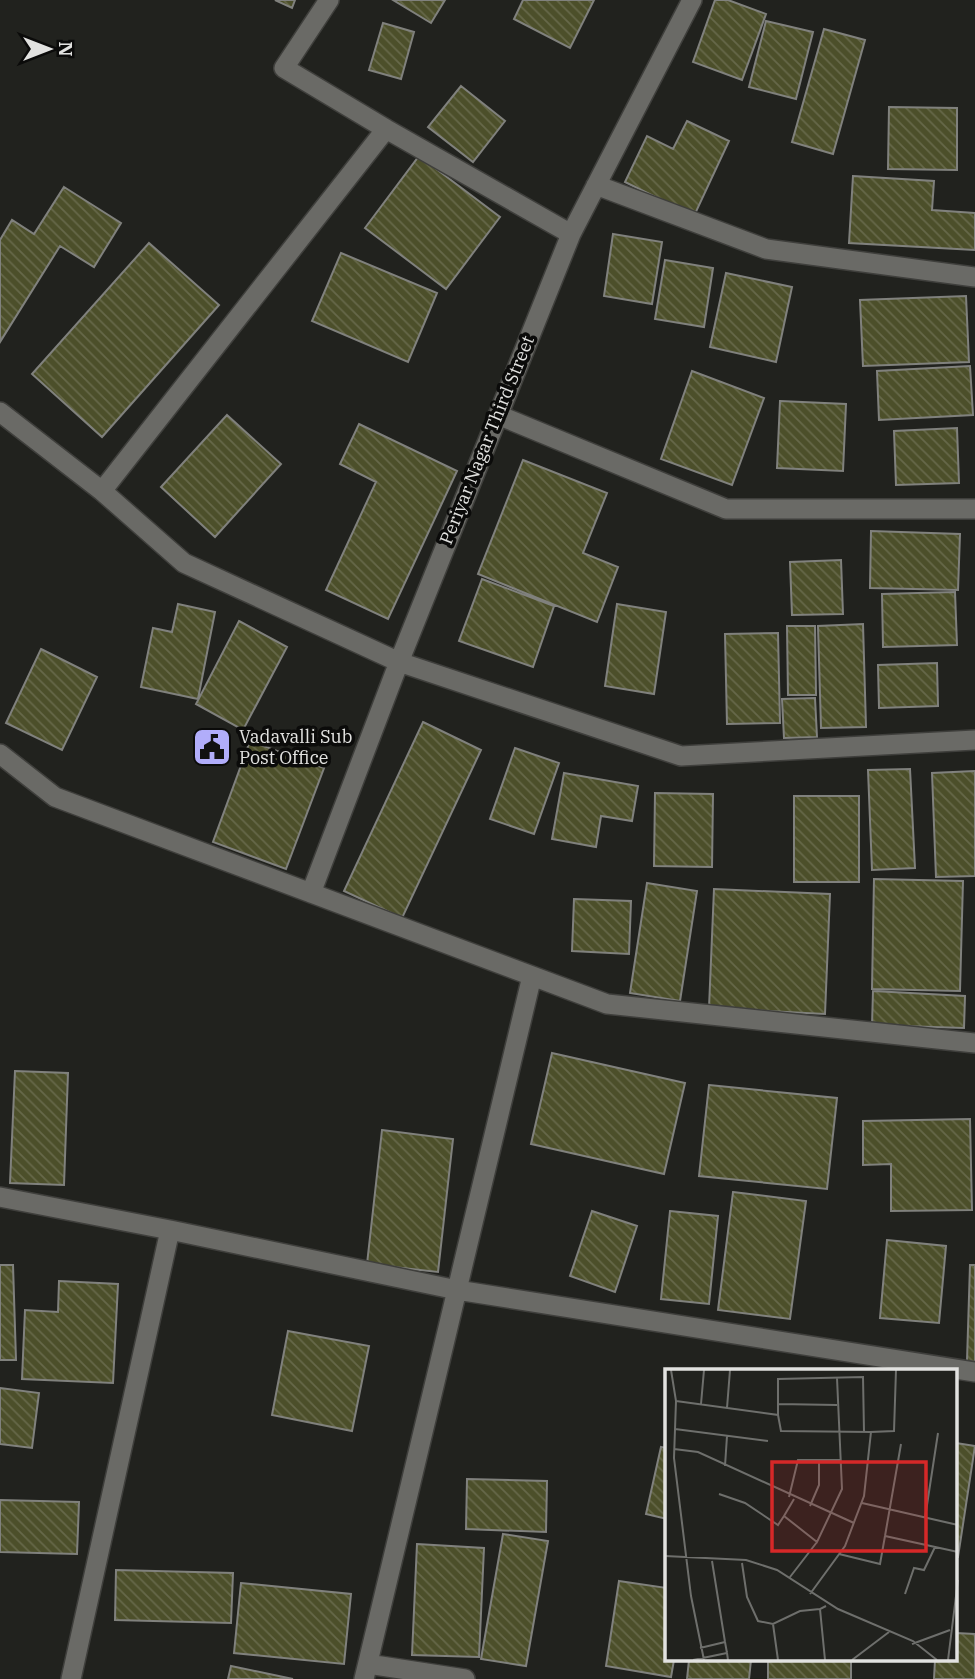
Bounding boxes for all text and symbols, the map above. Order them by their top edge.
north arrow [14,14,84,84]
text: N [54,41,78,57]
street label: Periyar Nagar Third Street [434,332,539,548]
place label: Vadavalli Sub Post Office [239,725,353,769]
public building icon: Vadavalli Sub Post Office [191,726,233,768]
inset map [665,1369,958,1662]

